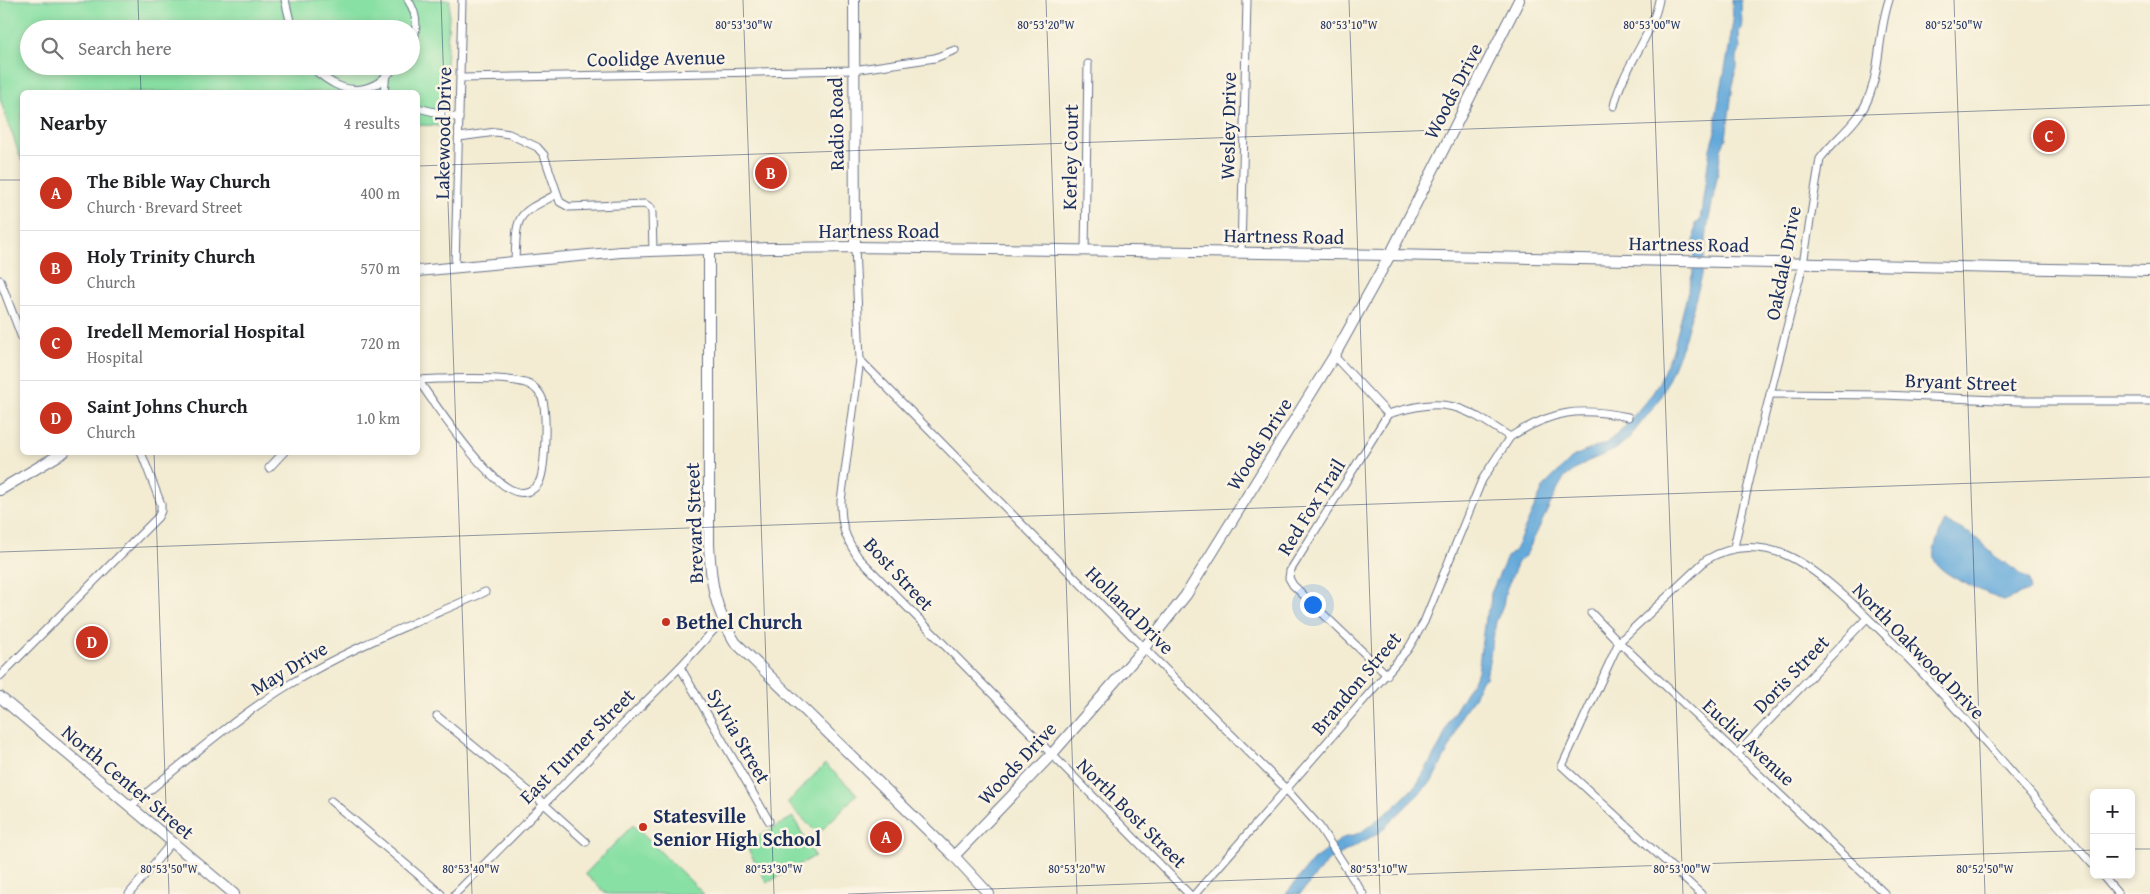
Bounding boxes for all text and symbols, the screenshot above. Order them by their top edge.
text: 80°53'30"W [715,16,774,33]
text: 80°53'20"W [1017,16,1076,33]
text: 80°53'10"W [1320,16,1379,33]
text: 80°53'00"W [1623,16,1682,33]
text: 80°52'50"W [1925,16,1984,33]
search box [20,20,420,75]
icon: search [38,34,66,62]
text: Search here [78,34,172,62]
street label: Woods Drive [1416,38,1489,144]
street label: Coolidge Avenue [587,42,725,73]
street label: Lakewood Drive [427,66,458,200]
street label: Wesley Drive [1212,72,1243,180]
street label: Radio Road [820,77,851,171]
street label: Kerley Court [1054,104,1085,210]
text: Nearby [40,107,107,138]
text: 4 results [343,111,400,135]
pin: C [2033,117,2065,155]
pin: B [755,154,787,192]
text: The Bible Way Church [87,167,270,195]
text: A [51,181,61,205]
text: 400 m [360,181,400,205]
text: Church · Brevard Street [87,195,242,219]
street label: Oakdale Drive [1757,203,1808,323]
street label: Hartness Road [819,216,940,245]
street label: Hartness Road [1223,220,1345,251]
street label: Hartness Road [1628,228,1750,259]
text: Holy Trinity Church [87,242,255,270]
text: B [51,256,61,280]
text: 570 m [360,256,400,280]
text: Church [87,270,136,294]
text: Iredell Memorial Hospital [87,317,305,345]
text: C [51,331,61,355]
text: 720 m [360,331,400,355]
text: Hospital [87,345,143,369]
street label: Bryant Street [1905,365,2017,398]
text: Saint Johns Church [87,392,248,420]
street label: Woods Drive [1219,392,1299,496]
text: D [51,406,61,430]
text: 1.0 km [356,406,400,430]
text: Church [87,420,136,444]
street label: Red Fox Trail [1269,452,1352,561]
street label: Brevard Street [677,462,710,584]
street label: Bost Street [858,530,941,617]
street label: Holland Drive [1079,559,1181,661]
street label: North Oakwood Drive [1846,576,1992,726]
your location [1300,592,1326,618]
place label: Bethel Church [676,607,802,636]
marker: Bethel Church [660,616,672,628]
pin: D [76,623,108,661]
street label: Brandon Street [1304,625,1408,741]
street label: Doris Street [1746,628,1836,719]
street label: May Drive [245,633,333,702]
street label: East Turner Street [512,681,641,810]
street label: Sylvia Street [701,683,778,789]
street label: Euclid Avenue [1697,691,1802,792]
street label: Woods Drive [970,715,1063,811]
street label: North Center Street [56,717,201,846]
street label: North Bost Street [1071,751,1194,874]
map controls [2090,789,2135,879]
button: + [2090,789,2135,834]
place label: Statesville Senior High School [653,801,821,853]
pin: A [870,818,902,856]
marker: Statesville Senior High School [637,821,649,833]
button: − [2090,834,2135,879]
text: 80°53'50"W [140,860,199,877]
text: 80°53'40"W [442,860,501,877]
text: 80°53'30"W [745,860,804,877]
text: 80°53'20"W [1048,860,1107,877]
text: 80°53'10"W [1350,860,1409,877]
text: 80°53'00"W [1653,860,1712,877]
text: 80°52'50"W [1956,860,2015,877]

